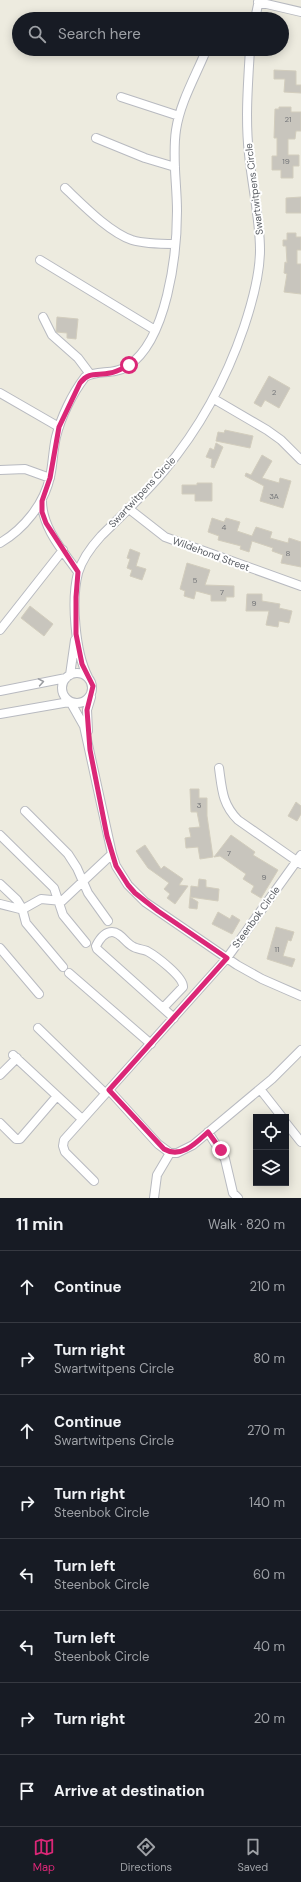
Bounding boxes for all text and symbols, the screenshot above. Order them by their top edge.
search box [12,12,289,56]
icon: search [26,23,48,45]
text: Search here [58,24,141,44]
house number: 21 [284,114,292,124]
street label: Swartwitpens Circle [242,142,266,236]
house number: 19 [282,156,290,166]
route start [120,356,138,374]
house number: 2 [272,387,277,397]
street label: Swartwitpens Circle [106,454,178,530]
house number: 3A [269,491,280,501]
house number: 4 [222,522,227,532]
street label: Wildehond Street [171,534,251,574]
house number: 8 [286,548,291,558]
house number: 5 [193,575,198,585]
house number: 7 [220,587,224,597]
house number: 9 [251,598,257,608]
one-way arrow [38,678,45,687]
house number: 3 [197,800,202,810]
house number: 7 [227,848,231,858]
house number: 9 [261,872,267,882]
street label: Steenbok Circle [229,883,283,950]
house number: 11 [275,944,280,954]
map controls [253,1114,289,1186]
button: locate [253,1114,289,1150]
route end [212,1141,230,1159]
button: layers [253,1150,289,1186]
text: 11 min [16,1213,64,1235]
text: Walk · 820 m [208,1216,285,1233]
icon: ahead [16,1276,38,1298]
text: Continue [54,1277,122,1297]
text: 210 m [250,1278,285,1295]
text: Turn right [54,1340,125,1360]
icon: right [16,1348,38,1370]
text: 80 m [253,1350,285,1367]
text: Swartwitpens Circle [54,1360,174,1377]
text: Continue [54,1412,122,1432]
icon: ahead [16,1420,38,1442]
text: 270 m [247,1422,285,1439]
text: Swartwitpens Circle [54,1432,174,1449]
text: Turn right [54,1484,125,1504]
icon: right [16,1492,38,1514]
text: 140 m [249,1494,285,1511]
text: Steenbok Circle [54,1504,149,1521]
text: Turn left [54,1556,115,1576]
icon: left [16,1564,38,1586]
text: 60 m [253,1566,285,1583]
text: Steenbok Circle [54,1576,149,1593]
text: Turn left [54,1628,115,1648]
icon: left [16,1636,38,1658]
text: 40 m [253,1638,285,1655]
text: Steenbok Circle [54,1648,149,1665]
icon: right [16,1708,38,1730]
text: Turn right [54,1709,125,1729]
text: 20 m [254,1710,285,1727]
icon: arrive [16,1780,38,1802]
text: Arrive at destination [54,1781,205,1801]
tab: Map [33,1836,55,1874]
tab: Directions [120,1836,172,1874]
tab: Saved [237,1836,268,1874]

